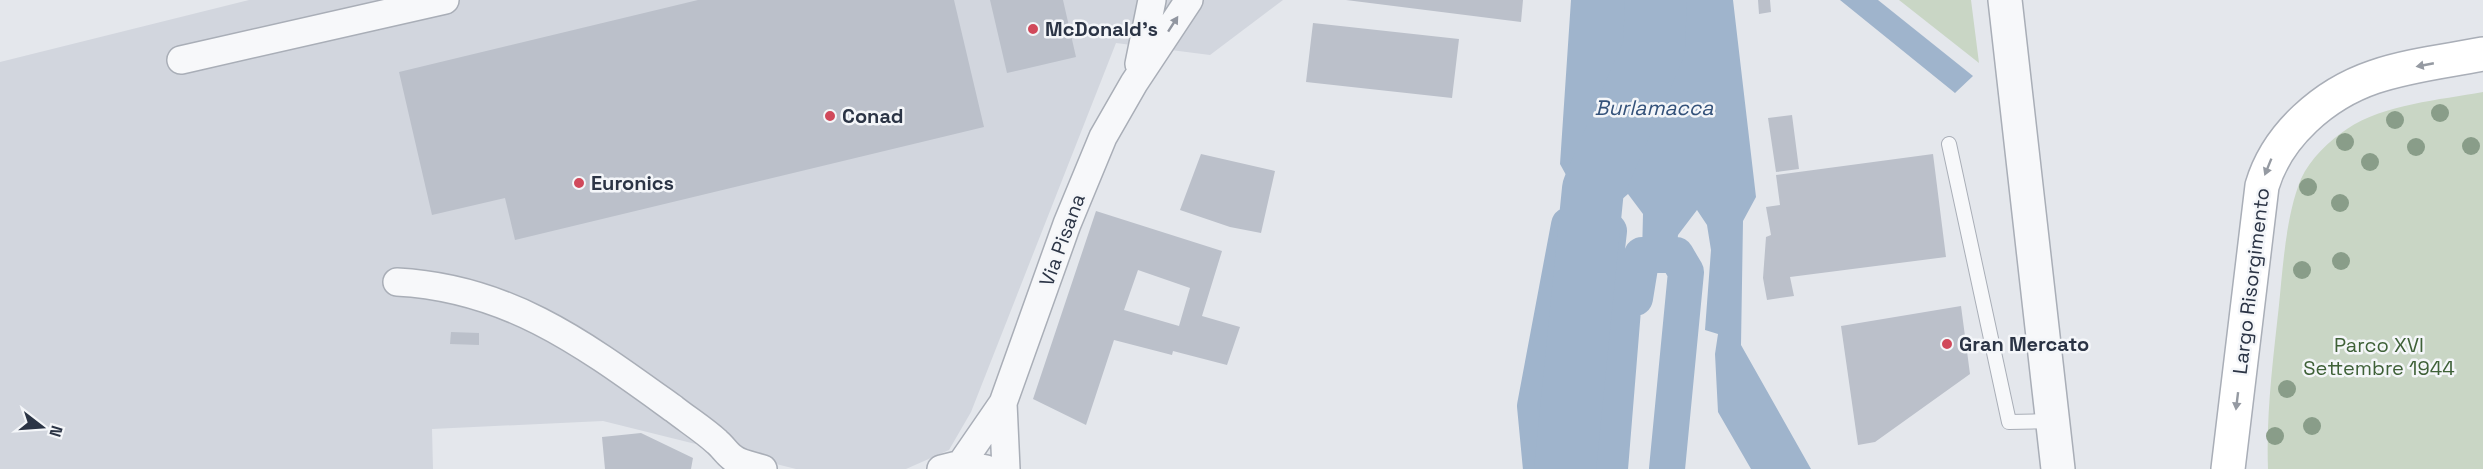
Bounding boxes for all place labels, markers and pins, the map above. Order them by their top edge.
place label: McDonald's [1045,16,1158,42]
marker: McDonald's [1026,22,1040,36]
place label: Conad [842,103,904,129]
marker: Conad [823,109,837,123]
place label: Euronics [591,170,674,196]
marker: Euronics [572,176,586,190]
place label: Gran Mercato [1959,331,2089,357]
marker: Gran Mercato [1940,337,1954,351]

